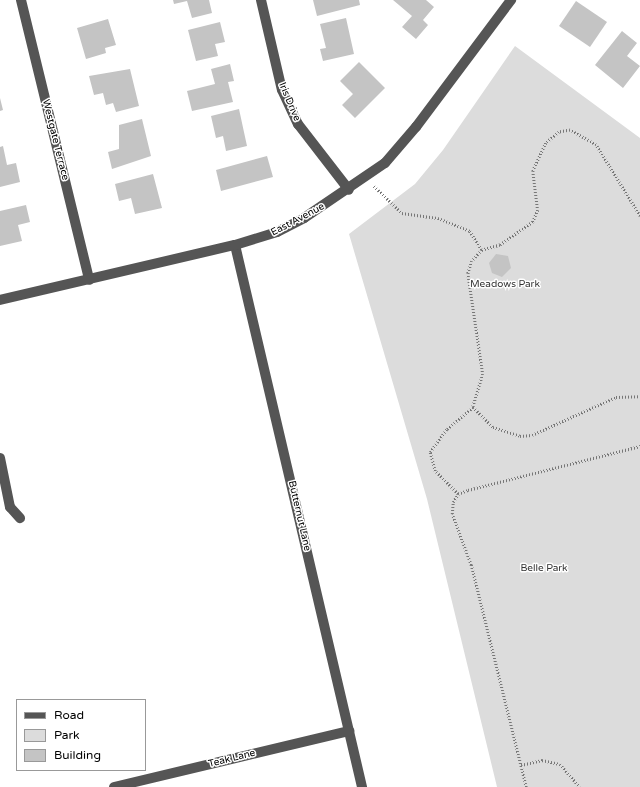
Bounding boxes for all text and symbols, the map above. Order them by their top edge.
street label: Iris Drive [275,81,303,123]
street label: Westgate Terrace [39,98,71,182]
street label: East Avenue [269,201,327,239]
park label: Meadows Park [470,279,540,291]
street label: Butternut Lane [285,480,313,552]
park label: Belle Park [520,563,568,575]
legend [16,699,146,771]
text: Road [54,708,84,722]
text: Park [54,728,80,742]
street label: Teak Lane [207,747,257,771]
text: Building [54,748,101,762]

